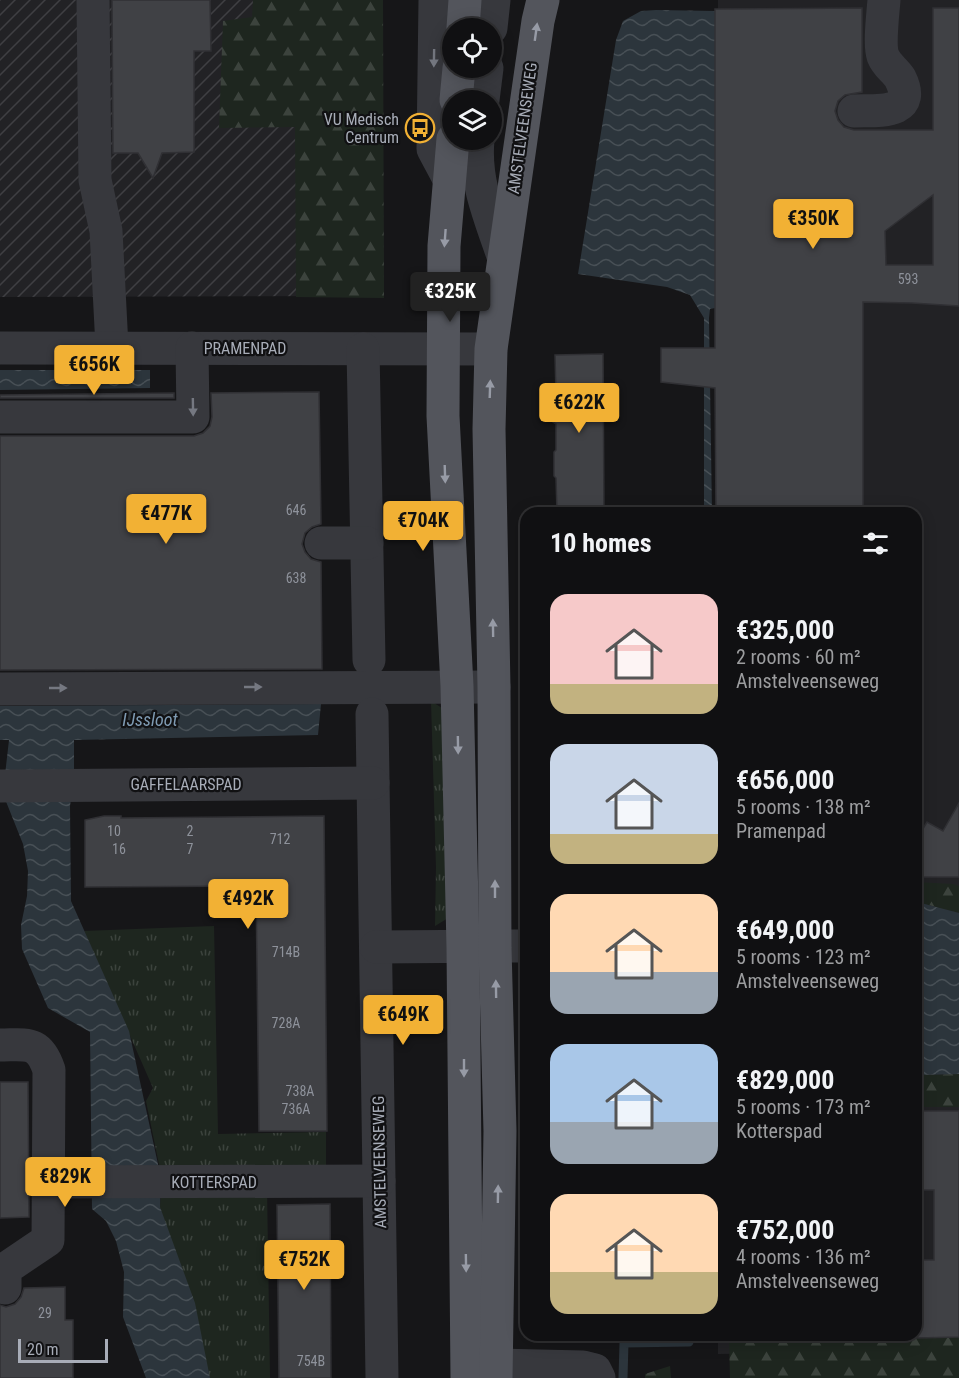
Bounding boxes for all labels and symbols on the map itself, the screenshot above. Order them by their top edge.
one-way arrow [532,23,541,42]
one-way arrow [429,49,439,68]
street label: AMSTELVEENSEWEG [504,61,541,195]
place label: VU Medisch Centrum [324,110,399,147]
bus stop icon: VU Medisch Centrum [404,112,436,144]
pin: €350K [771,199,855,250]
one-way arrow [440,228,450,247]
house number: 593 [898,271,918,287]
pin: €325K [408,272,492,323]
street label: PRAMENPAD [204,339,286,358]
pin: €656K [52,345,136,396]
one-way arrow [485,379,494,398]
pin: €622K [537,383,621,434]
one-way arrow [188,397,198,416]
one-way arrow [441,465,450,484]
pin: €477K [124,494,208,545]
pin: €704K [381,501,465,552]
house number: 646 [286,502,306,518]
house number: 638 [286,570,306,586]
one-way arrow [488,619,497,638]
one-way arrow [244,682,263,692]
one-way arrow [49,683,68,693]
water label: IJssloot [122,709,179,730]
one-way arrow [454,735,463,754]
street label: GAFFELAARSPAD [130,775,242,794]
house number: 10 [107,823,121,839]
house number: 2 [187,823,194,839]
house number: 712 [270,831,290,847]
house number: 16 [112,841,126,857]
house number: 7 [187,841,194,857]
pin: €492K [206,879,290,930]
one-way arrow [490,880,500,899]
house number: 714B [272,944,300,960]
one-way arrow [491,979,501,998]
pin: €649K [361,995,445,1046]
house number: 728A [272,1015,300,1031]
one-way arrow [459,1059,469,1078]
house number: 738A [286,1083,314,1099]
street label: AMSTELVEENSEWEG [369,1095,390,1229]
house number: 736A [282,1101,310,1117]
pin: €829K [23,1157,107,1208]
street label: KOTTERSPAD [171,1173,257,1192]
one-way arrow [494,1184,503,1203]
pin: €752K [262,1240,346,1291]
one-way arrow [461,1254,471,1273]
house number: 29 [38,1305,52,1321]
scale bar [18,1336,108,1364]
house number: 754B [297,1353,325,1369]

